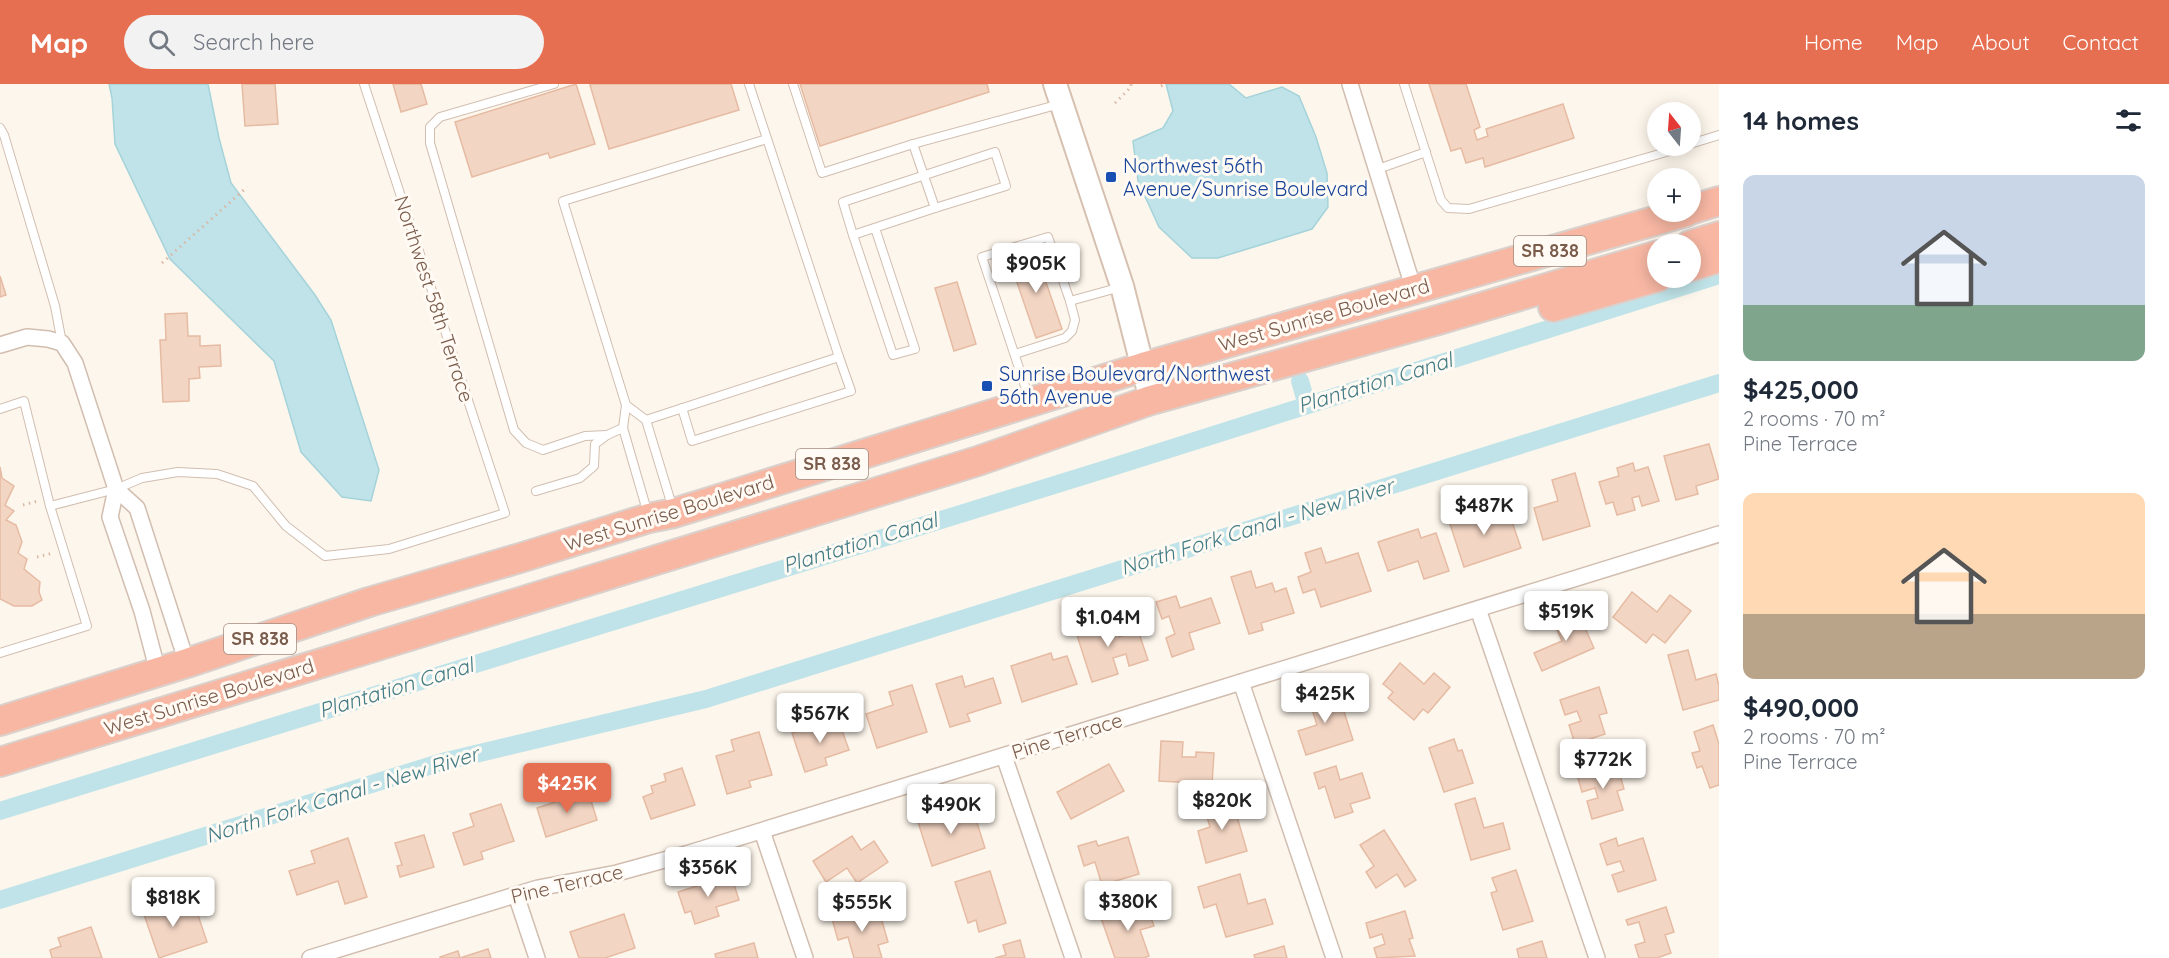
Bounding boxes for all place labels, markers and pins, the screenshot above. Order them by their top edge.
place label: Northwest 56th Avenue/Sunrise Boulevard [1123,153,1368,201]
marker: Northwest 56th Avenue/Sunrise Boulevard [1104,170,1118,184]
pin: $905K [994,243,1078,294]
place label: Sunrise Boulevard/Northwest 56th Avenue [999,361,1271,409]
marker: Sunrise Boulevard/Northwest 56th Avenue [980,379,994,393]
pin: $487K [1442,485,1526,536]
pin: $519K [1524,591,1608,642]
pin: $1.04M [1059,597,1157,648]
pin: $425K [1283,673,1367,724]
pin: $567K [778,693,862,744]
pin: $772K [1561,739,1645,790]
pin: $425K [525,763,609,814]
pin: $820K [1180,780,1264,831]
pin: $490K [909,784,993,835]
pin: $356K [666,847,750,898]
pin: $818K [131,877,215,928]
pin: $380K [1086,881,1170,932]
pin: $555K [820,882,904,933]

